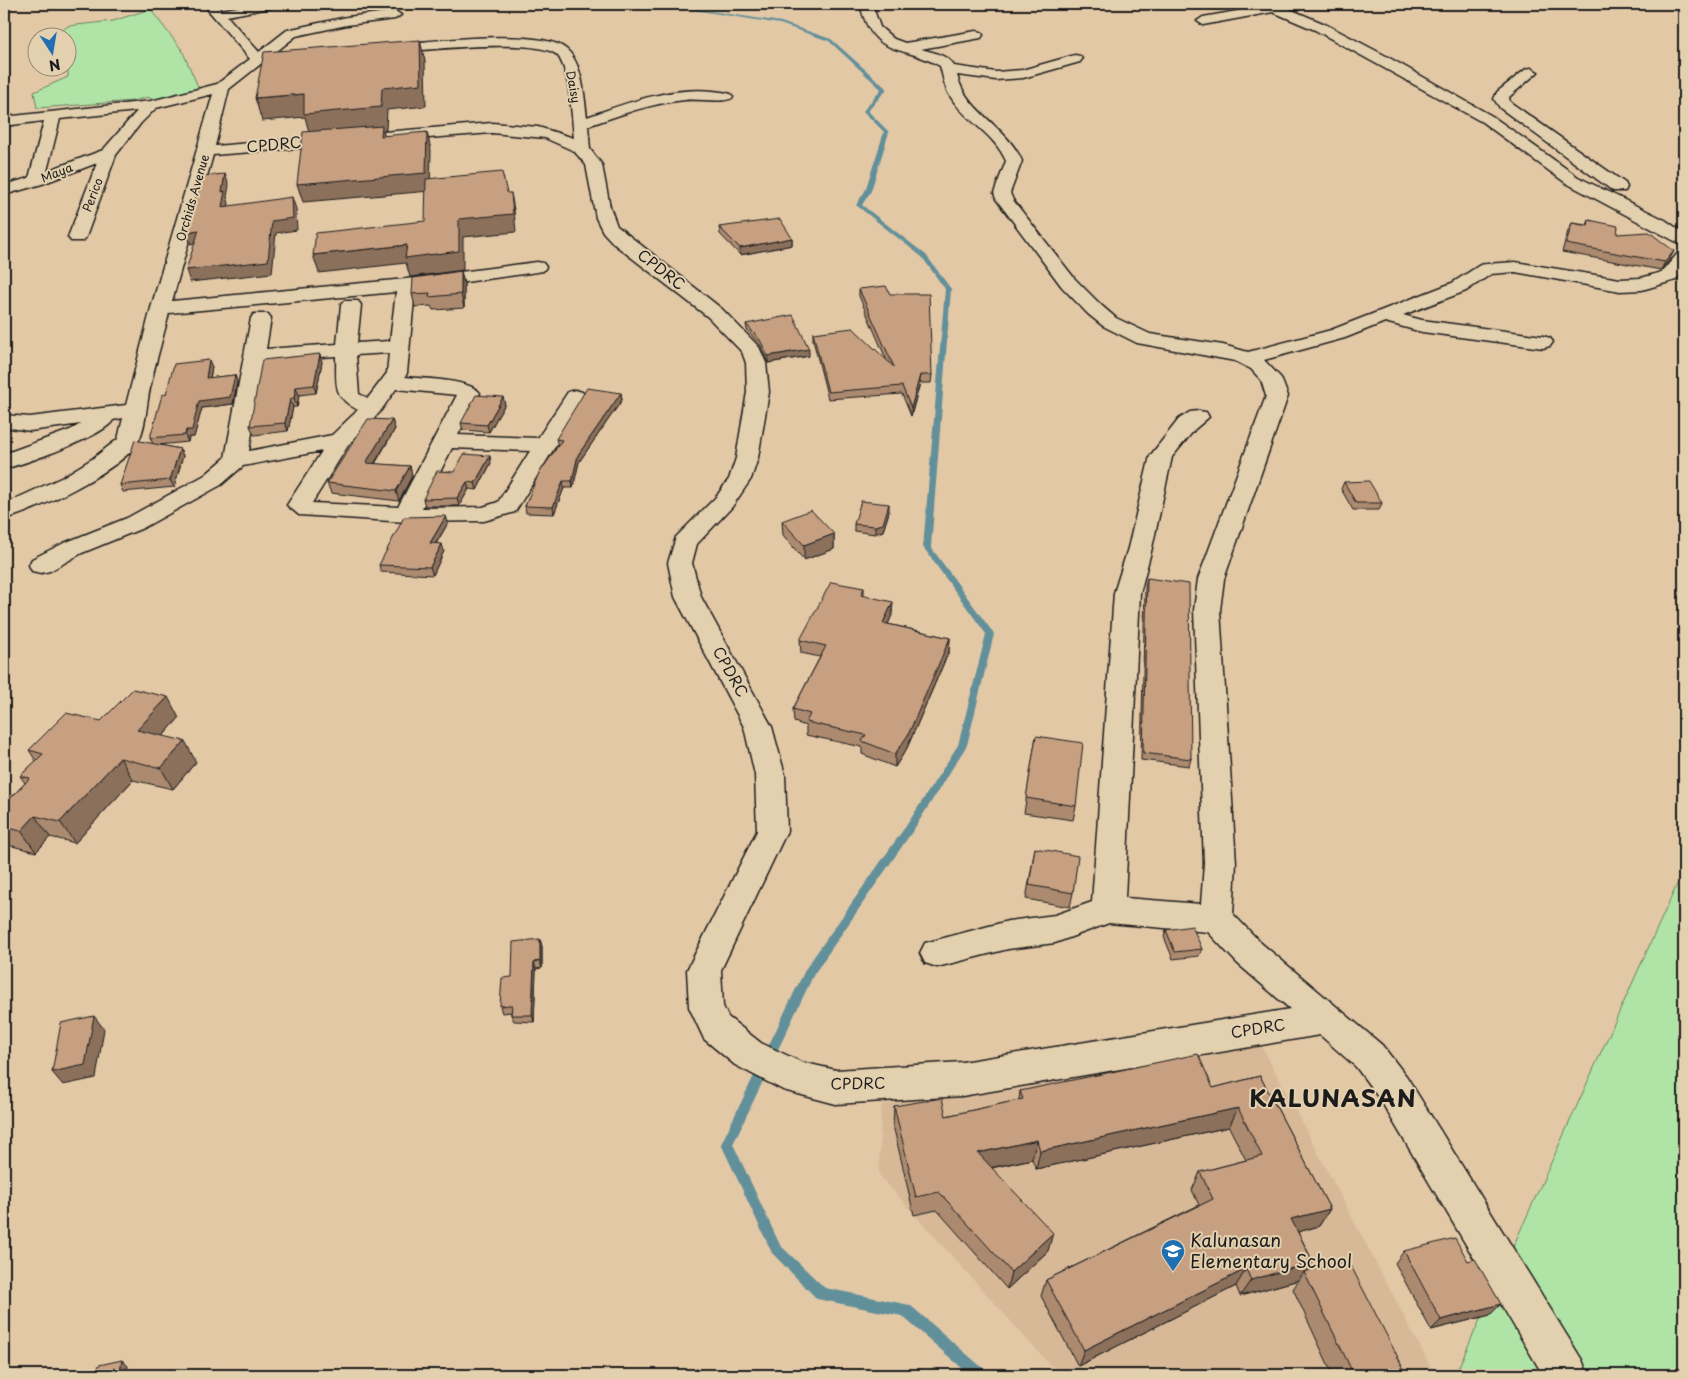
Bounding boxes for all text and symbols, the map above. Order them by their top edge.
north arrow [28,28,78,78]
text: N [47,54,62,77]
street label: Daisy [562,69,586,105]
street label: CPDRC [245,130,302,157]
street label: Orchids Avenue [171,152,213,243]
street label: Maya [38,158,76,186]
street label: Perico [77,175,107,214]
street label: CPDRC [633,243,691,295]
street label: CPDRC [708,642,755,701]
street label: CPDRC [1229,1012,1287,1043]
street label: CPDRC [830,1071,886,1094]
district label: KALUNASAN [1249,1079,1417,1115]
place label: Kalunasan Elementary School [1190,1226,1352,1274]
school or university icon: Kalunasan Elementary School [1160,1238,1186,1272]

